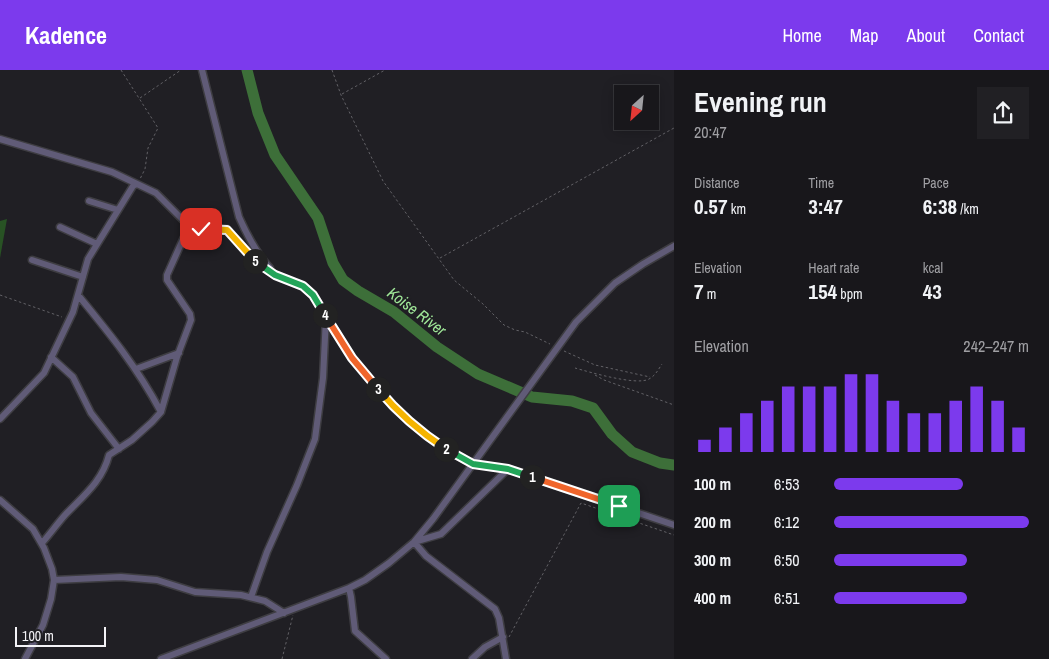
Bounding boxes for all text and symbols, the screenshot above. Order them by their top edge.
text: Kadence [25,19,107,51]
text: Home [782,23,822,48]
text: Map [850,23,879,48]
text: About [907,23,945,48]
text: Contact [973,23,1024,48]
text: Evening run [694,83,827,121]
north arrow [614,85,659,130]
map controls [614,85,659,130]
button: share [977,87,1029,139]
text: 20:47 [694,121,727,143]
text: Distance [694,174,739,192]
text: Time [808,174,834,192]
text: Pace [923,174,949,192]
text: 0.57 [694,192,728,221]
text: 3:47 [808,192,843,221]
text: 6:38 [923,192,957,221]
text: km [728,200,746,218]
text: /km [957,200,979,218]
pin [180,208,222,250]
icon: check [187,215,215,243]
pin: 5 [242,248,268,274]
text: 5 [252,252,259,270]
text: Elevation [694,259,742,277]
text: Heart rate [808,259,859,277]
text: kcal [923,259,943,277]
text: 7 [694,277,704,306]
text: 154 [808,277,837,306]
text: 43 [923,277,942,306]
water label: Koise River [383,282,451,341]
text: m [704,285,716,303]
text: bpm [837,285,863,303]
pin: 4 [312,302,338,328]
text: 4 [322,306,329,324]
text: Elevation [694,335,749,357]
text: 242–247 m [963,335,1029,357]
pin: 3 [366,376,390,402]
text: 3 [375,380,382,398]
pin: 2 [434,436,458,462]
text: 2 [443,440,450,458]
pin: 1 [520,464,544,490]
text: 1 [529,468,536,486]
text: 100 m [694,473,731,495]
text: 6:53 [774,473,800,495]
pin [598,485,640,527]
icon: arrive [605,492,633,520]
text: 200 m [694,511,731,533]
text: 6:12 [774,511,800,533]
text: 300 m [694,549,731,571]
text: 6:50 [774,549,800,571]
text: 400 m [694,587,731,609]
text: 6:51 [774,587,800,609]
scale bar [15,624,106,647]
text: 100 m [22,627,54,645]

